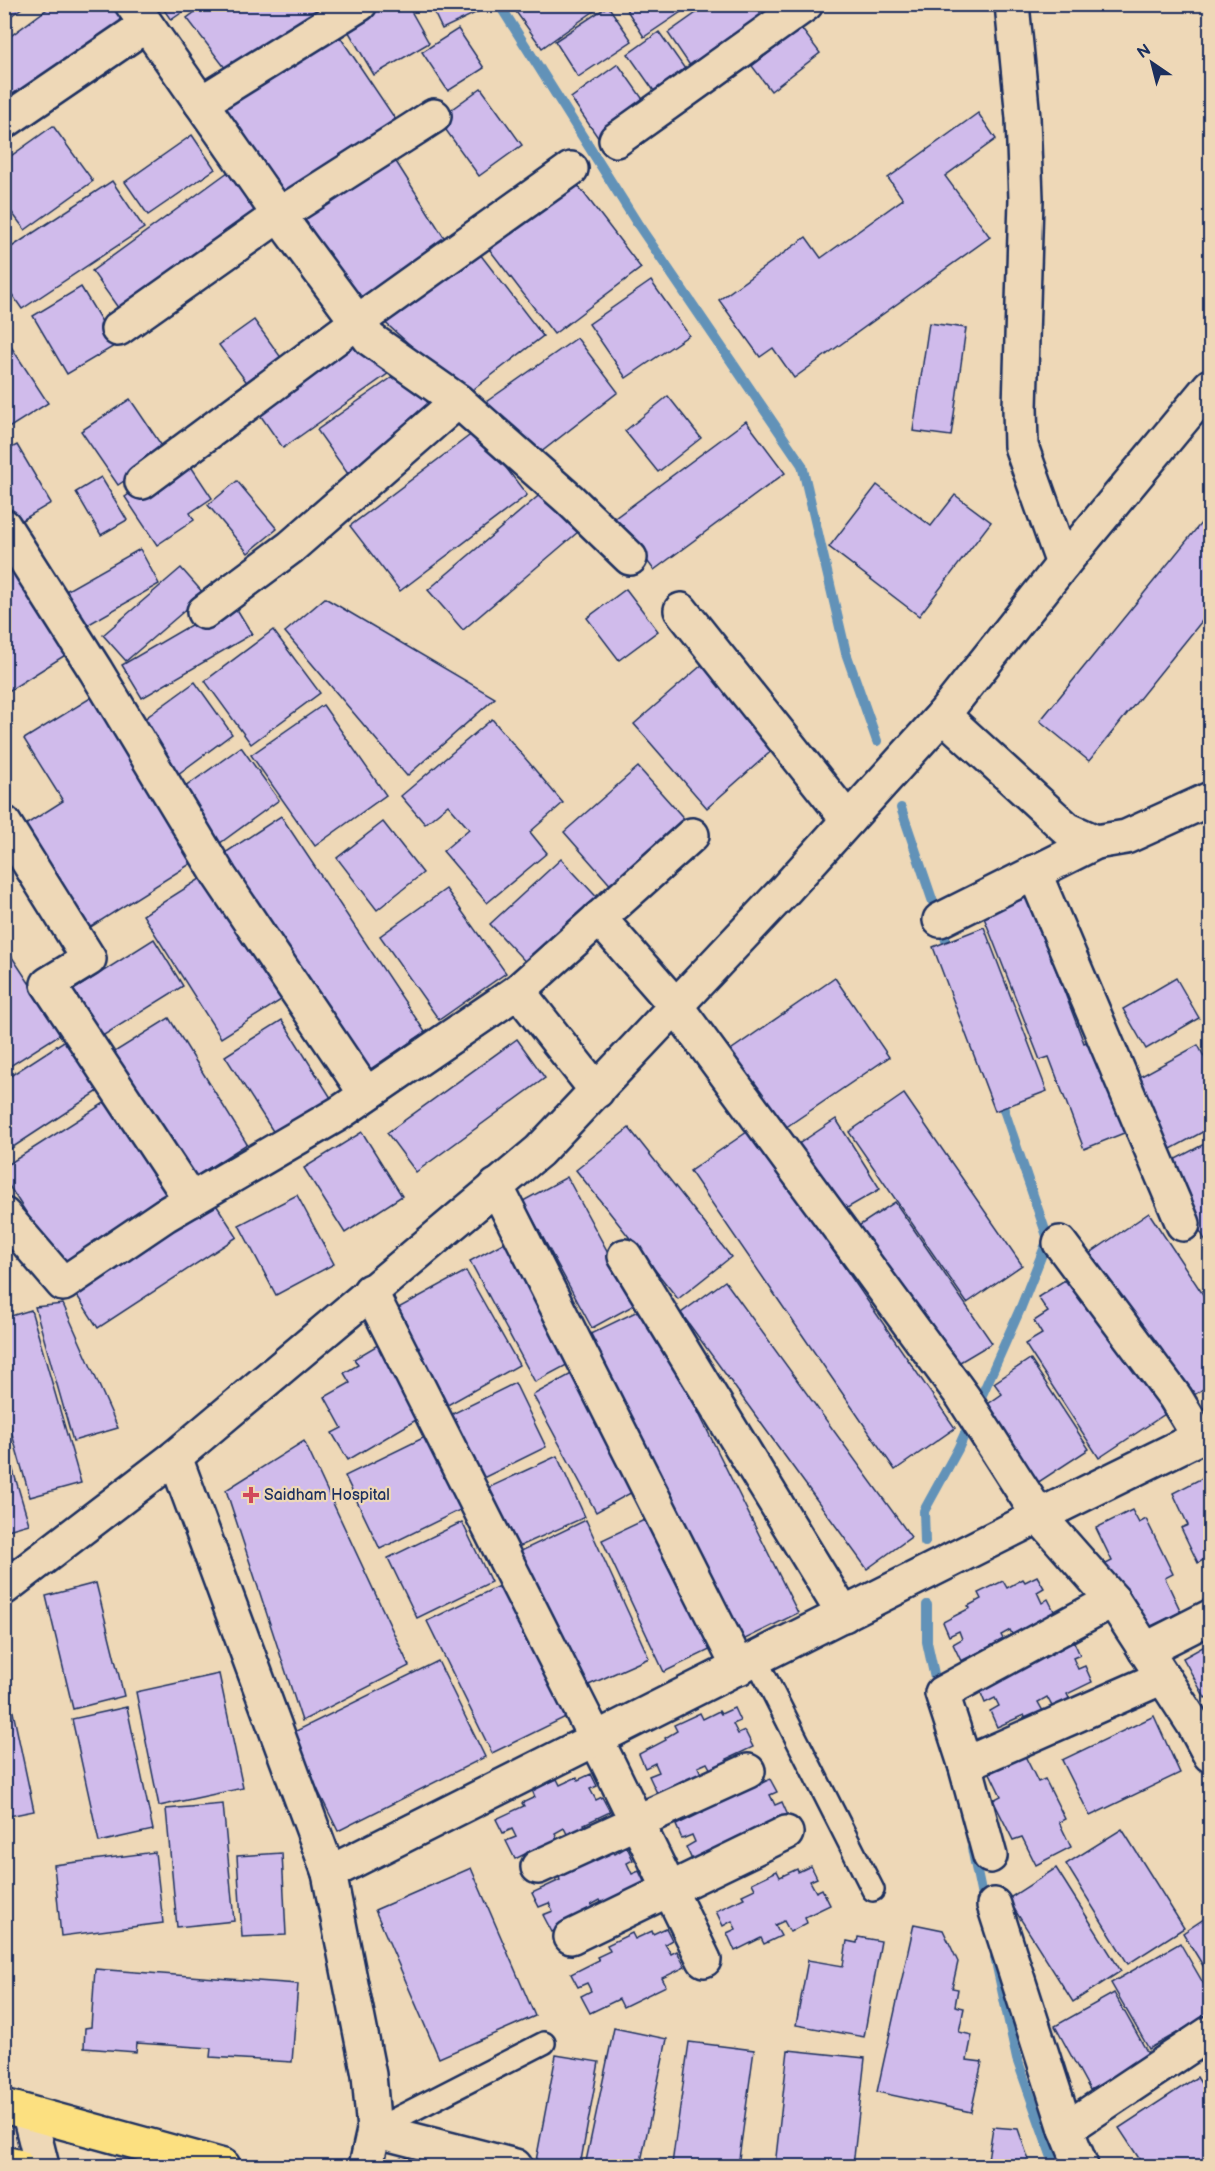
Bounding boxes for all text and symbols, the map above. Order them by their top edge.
north arrow [1122,33,1182,93]
text: N [1134,41,1155,63]
marker: Saidham Hospital [242,1486,260,1504]
place label: Saidham Hospital [264,1486,390,1505]

